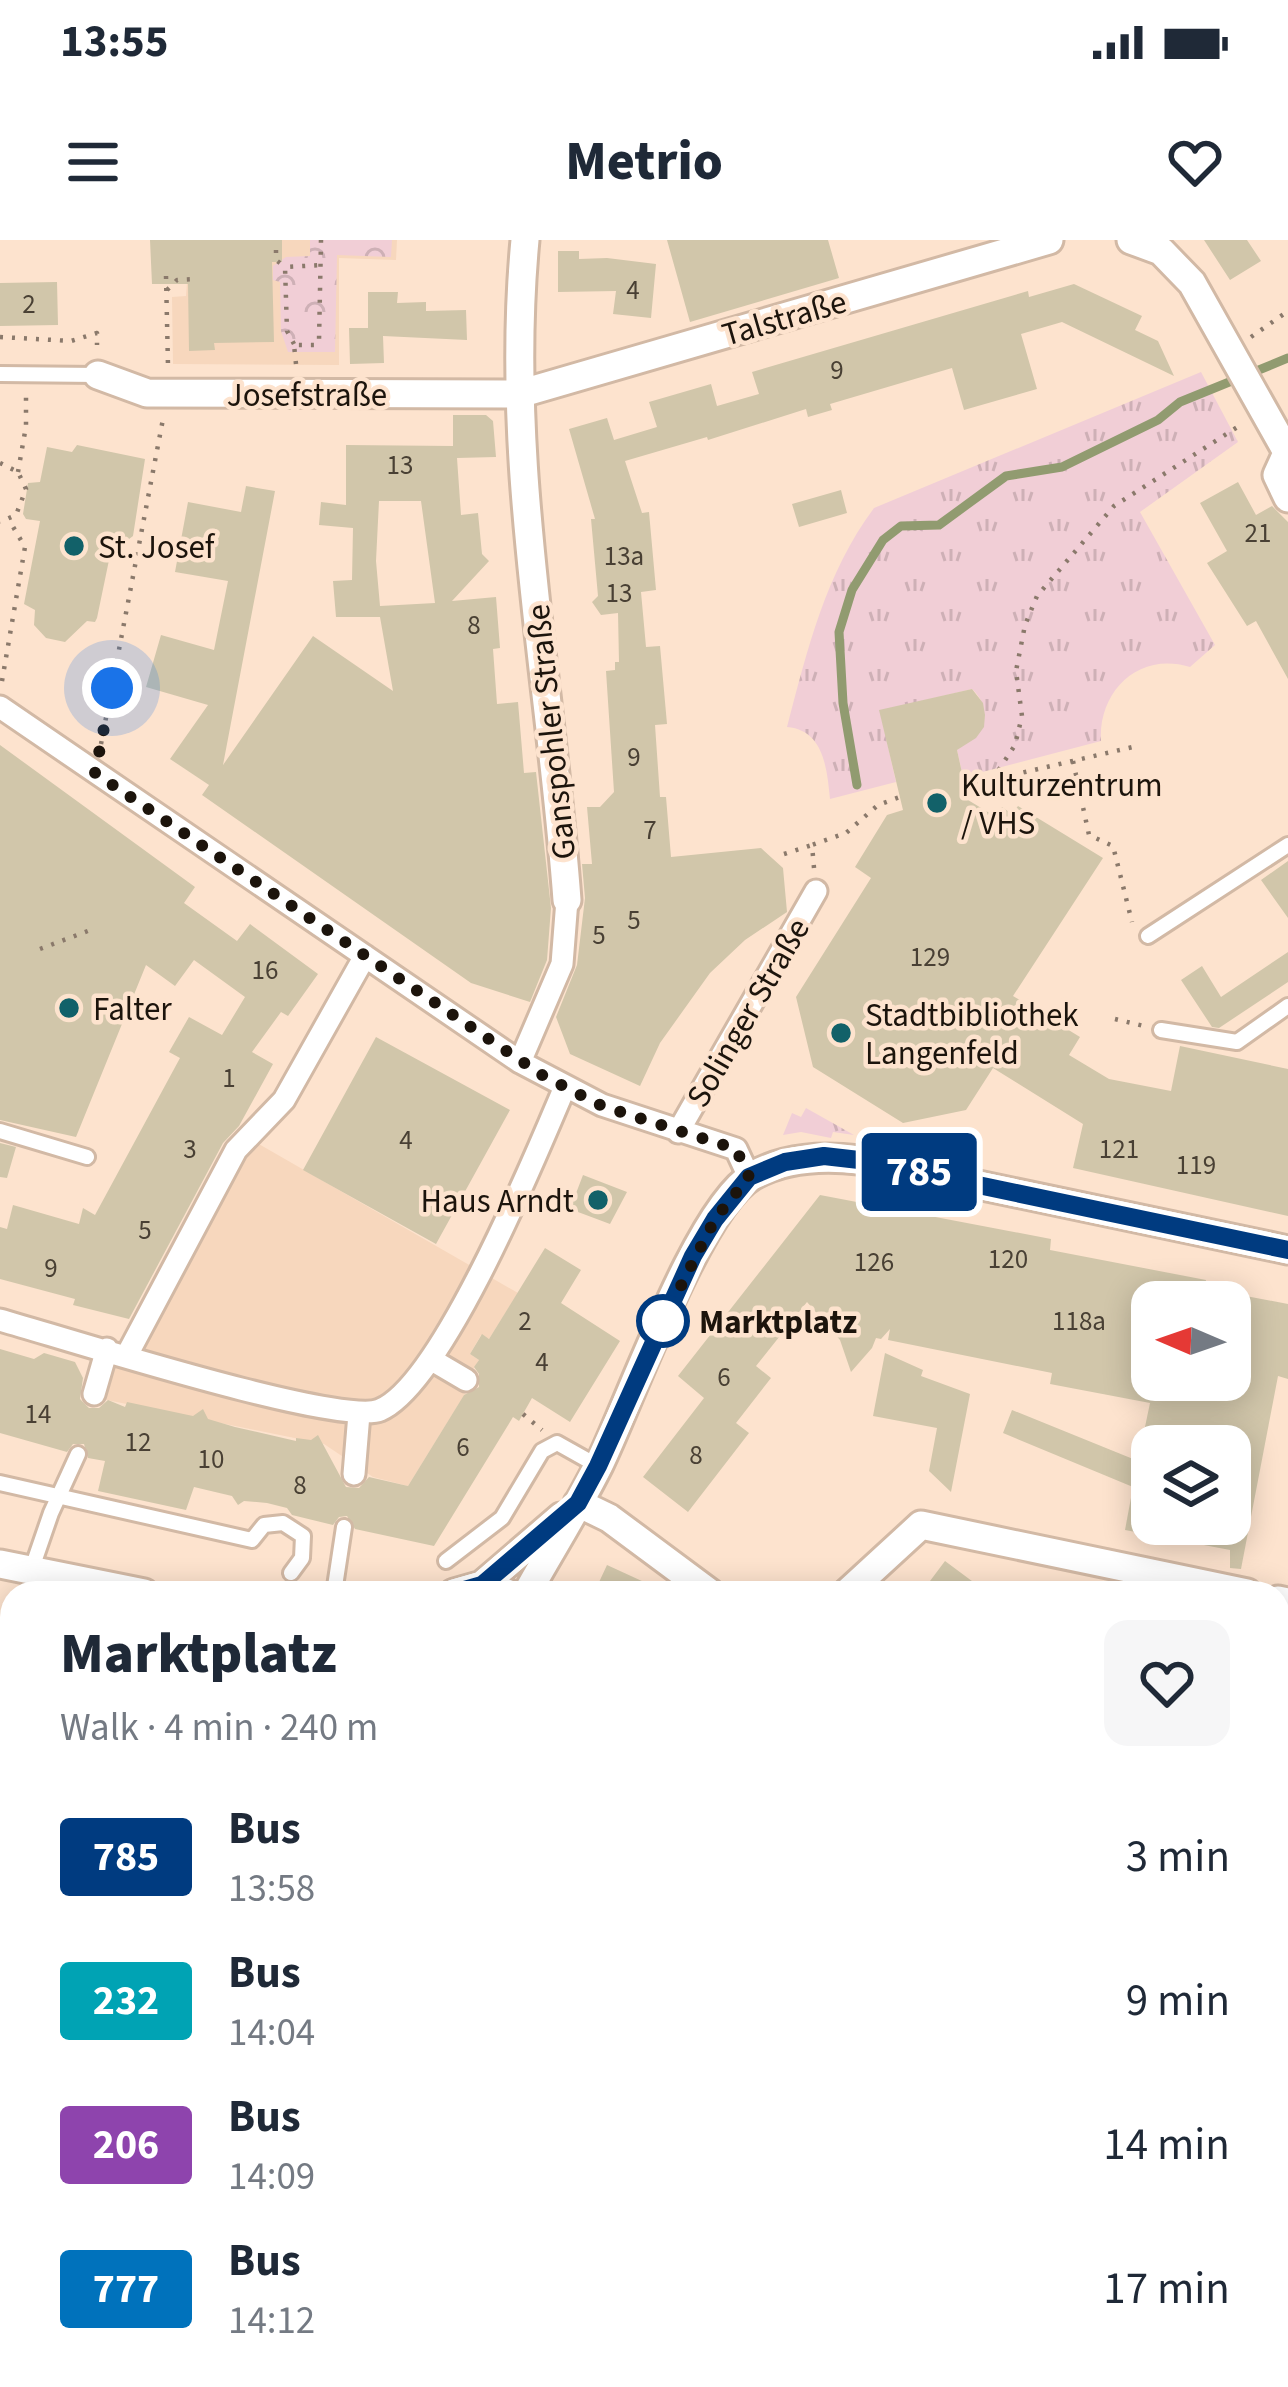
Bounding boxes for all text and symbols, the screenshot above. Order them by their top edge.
text: 13:55 [60,10,169,74]
text: Metrio [565,124,723,201]
icon: menu [60,129,126,195]
icon: heart [1162,129,1228,195]
house number: 4 [626,271,640,310]
street label: Talstraße [717,278,852,359]
house number: 2 [22,285,36,324]
house number: 9 [830,351,844,390]
street label: Josefstraße [227,372,387,419]
house number: 13 [387,446,413,485]
house number: 21 [1245,514,1271,553]
place label: St. Josef [98,524,216,571]
marker: St. Josef [61,533,87,559]
house number: 13a [604,537,644,576]
house number: 13 [606,574,632,613]
street label: Ganspohler Straße [515,602,588,862]
house number: 8 [467,606,481,645]
your location [82,658,142,718]
house number: 9 [627,738,641,777]
place label: Kulturzentrum / VHS [961,762,1162,847]
marker: Kulturzentrum / VHS [924,790,950,816]
house number: 7 [643,811,657,850]
house number: 5 [627,901,641,940]
street label: Solinger Straße [675,909,821,1116]
house number: 5 [592,916,606,955]
house number: 129 [910,938,950,977]
house number: 16 [252,951,278,990]
place label: Falter [93,986,172,1033]
place label: Stadtbibliothek Langenfeld [865,992,1079,1077]
marker: Falter [56,995,82,1021]
marker: Stadtbibliothek Langenfeld [828,1020,854,1046]
house number: 1 [222,1059,236,1098]
house number: 4 [399,1121,413,1160]
house number: 3 [183,1130,197,1169]
house number: 121 [1099,1130,1139,1169]
line badge: 785 [850,1133,988,1211]
text: 785 [886,1142,952,1202]
house number: 119 [1176,1146,1216,1185]
place label: Haus Arndt [421,1178,574,1225]
marker: Haus Arndt [585,1187,611,1213]
house number: 5 [138,1211,152,1250]
house number: 120 [988,1240,1028,1279]
house number: 126 [854,1243,894,1282]
house number: 9 [44,1249,58,1288]
north arrow [1131,1281,1251,1401]
map controls [1131,1281,1251,1545]
marker: Marktplatz [638,1296,688,1346]
place label: Marktplatz [699,1299,857,1346]
house number: 2 [518,1302,532,1341]
house number: 118a [1052,1302,1106,1341]
house number: 4 [535,1343,549,1382]
house number: 6 [717,1358,731,1397]
house number: 14 [25,1395,51,1434]
house number: 12 [125,1423,151,1462]
button: layers [1131,1425,1251,1545]
house number: 6 [456,1428,470,1467]
house number: 8 [689,1436,703,1475]
house number: 10 [198,1440,224,1479]
house number: 8 [293,1466,307,1505]
text: Marktplatz [60,1614,337,1695]
button: heart [1104,1620,1230,1746]
text: Walk · 4 min · 240 m [60,1700,378,1756]
text: Bus [228,1797,301,1861]
text: 3 min [1126,1825,1230,1889]
text: 785 [93,1827,159,1887]
text: 13:58 [228,1861,315,1917]
text: Bus [228,1941,301,2005]
text: 9 min [1126,1969,1230,2033]
text: 232 [93,1971,159,2031]
text: 14:04 [228,2005,315,2061]
text: Bus [228,2085,301,2149]
text: 14 min [1103,2113,1230,2177]
text: 206 [93,2115,159,2175]
text: 14:09 [228,2149,315,2205]
text: Bus [228,2229,301,2293]
text: 17 min [1103,2257,1230,2321]
text: 777 [93,2259,159,2319]
text: 14:12 [228,2293,315,2349]

